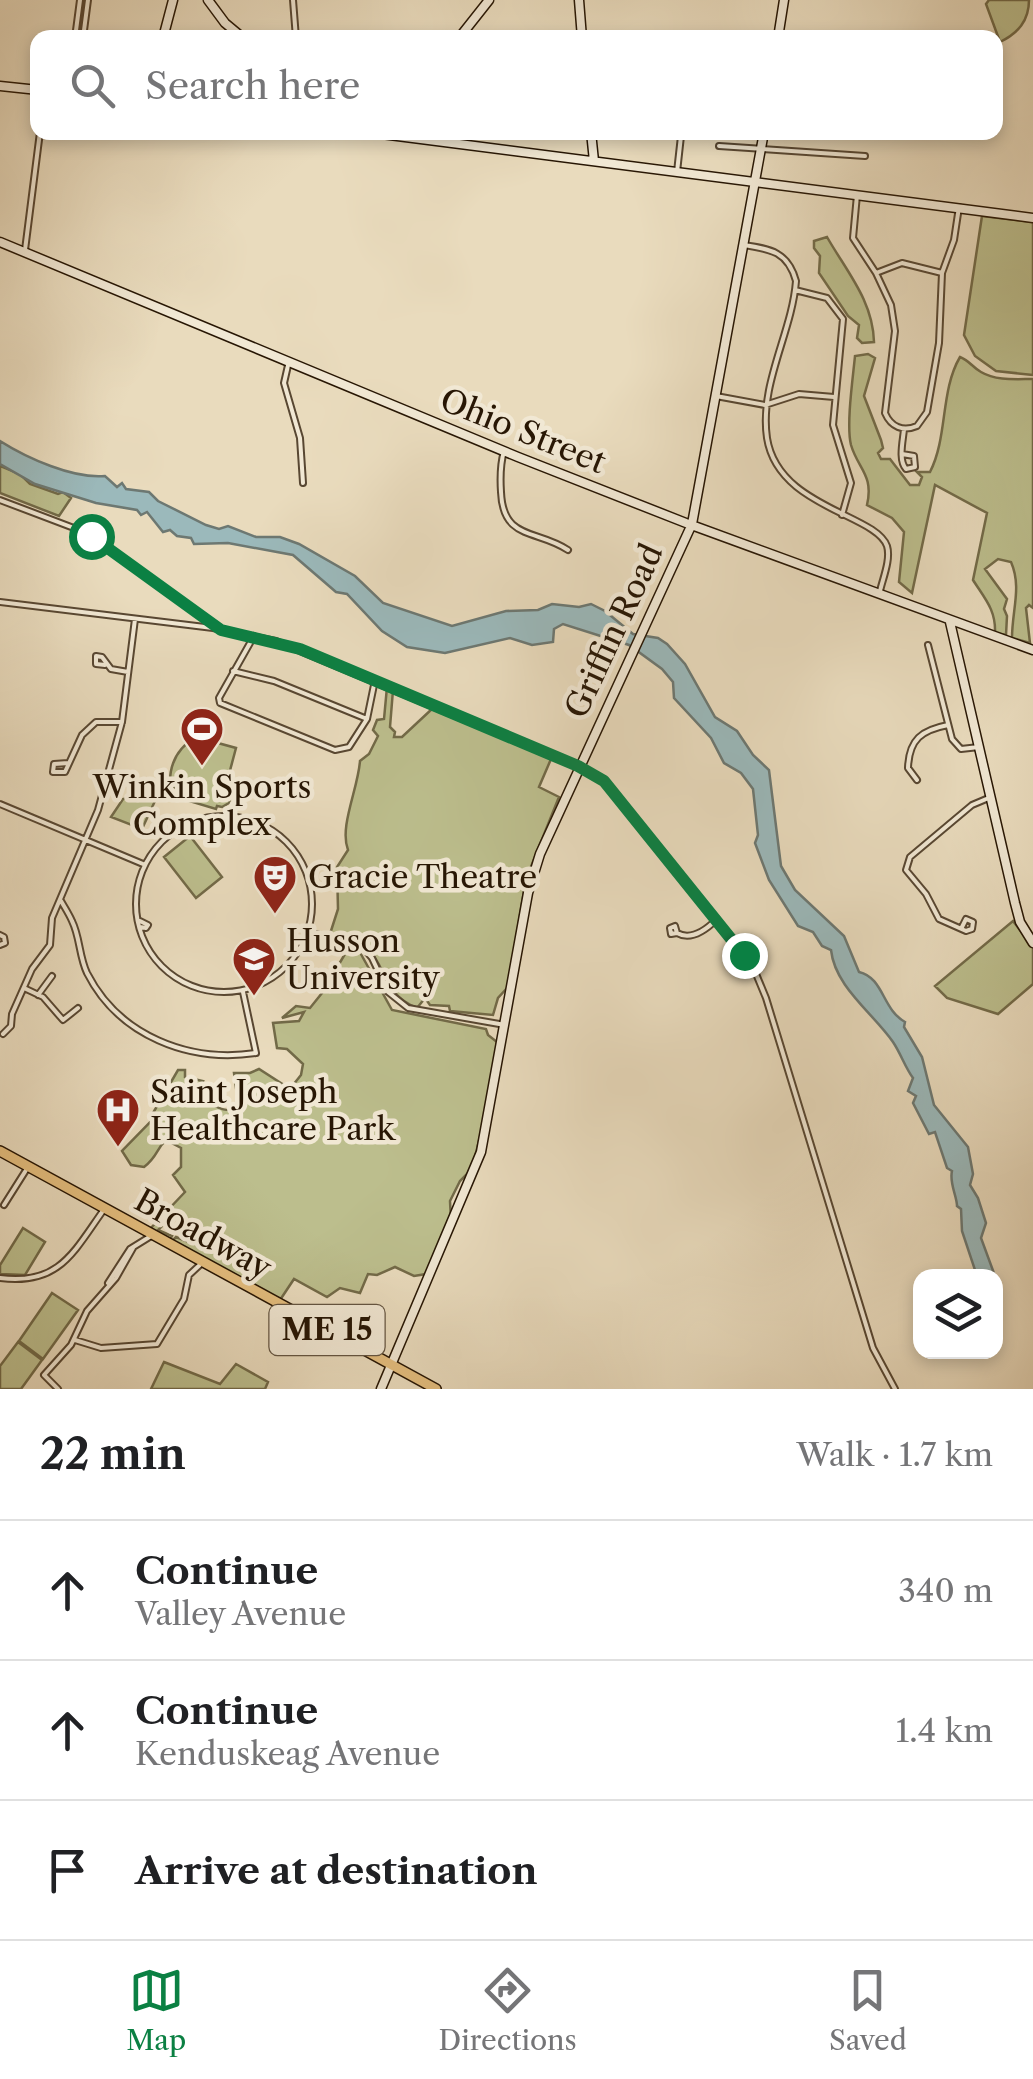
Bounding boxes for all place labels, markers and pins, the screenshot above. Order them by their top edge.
sports icon: Winkin Sports Complex [179,706,225,767]
place label: Winkin Sports Complex [92,767,311,843]
theatre icon: Gracie Theatre [252,854,298,915]
place label: Gracie Theatre [308,857,537,896]
place label: Husson University [286,921,441,997]
school or university icon: Husson University [231,936,277,997]
place label: Saint Joseph Healthcare Park [150,1072,397,1148]
hospital icon: Saint Joseph Healthcare Park [95,1087,141,1148]

